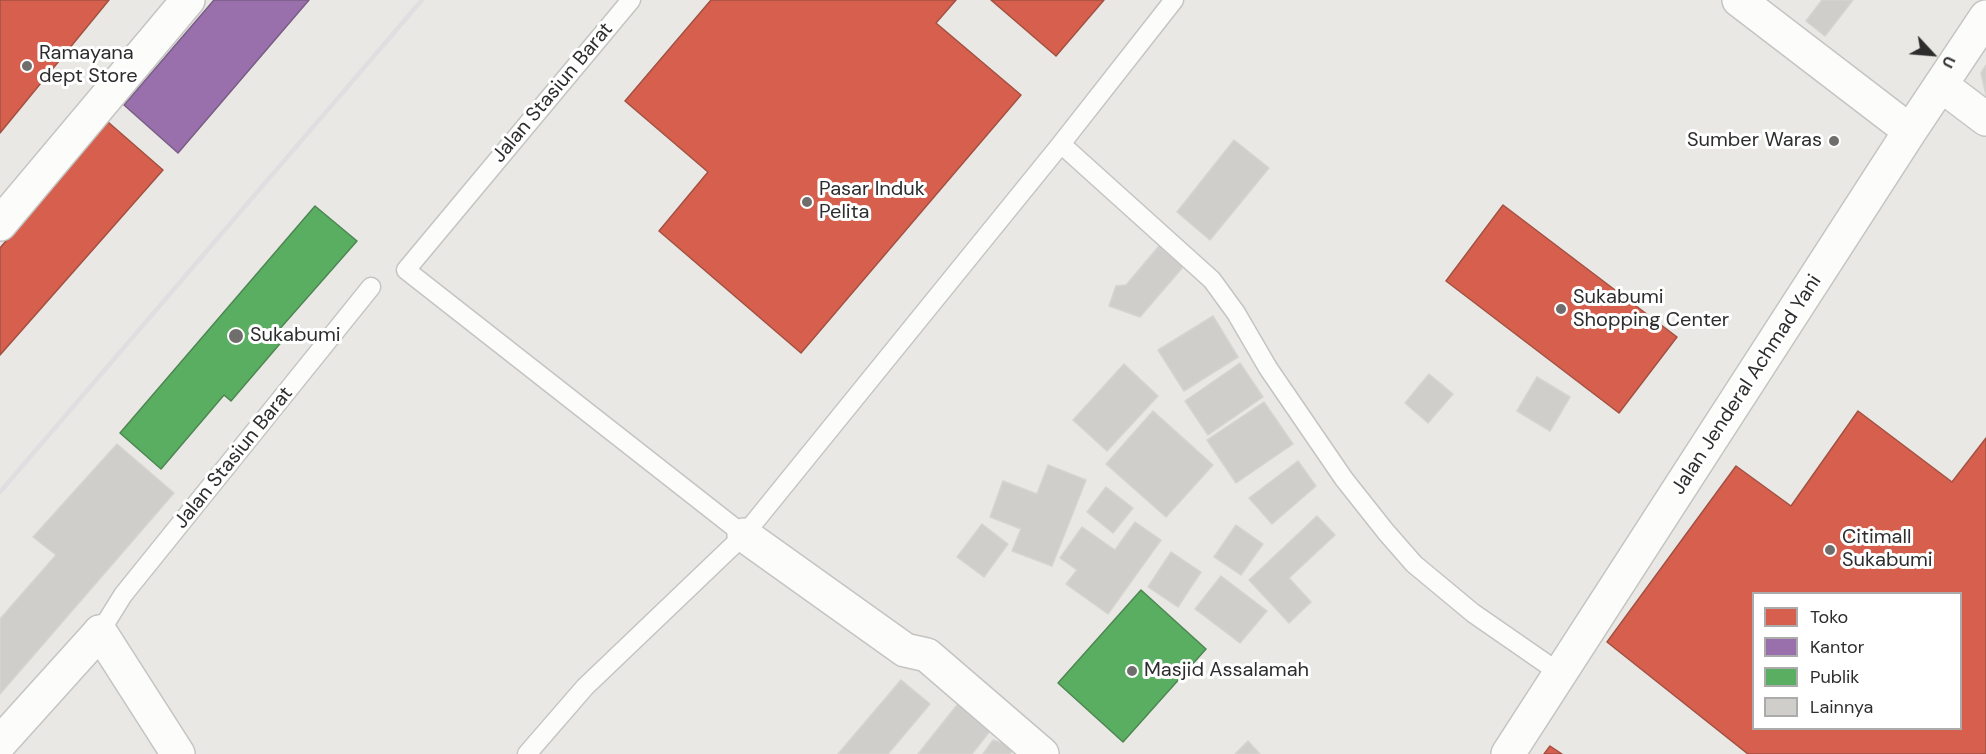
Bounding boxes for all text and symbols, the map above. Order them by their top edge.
street label: Jalan Stasiun Barat [487,18,619,168]
north arrow [1902,24,1962,84]
place label: Ramayana dept Store [39,42,138,89]
text: U [1937,53,1960,72]
marker: Ramayana dept Store [20,59,34,73]
place label: Sumber Waras [1687,129,1822,153]
marker: Sumber Waras [1827,134,1841,148]
place label: Pasar Induk Pelita [819,178,925,225]
marker: Pasar Induk Pelita [800,195,814,209]
street label: Jalan Jenderal Achmad Yani [1667,271,1827,499]
place label: Sukabumi Shopping Center [1573,286,1729,333]
marker: Sukabumi Shopping Center [1554,302,1568,316]
place label: Sukabumi [250,324,341,348]
marker: Sukabumi [227,327,245,345]
street label: Jalan Stasiun Barat [170,382,298,534]
place label: Citimall Sukabumi [1842,526,1933,573]
marker: Citimall Sukabumi [1823,543,1837,557]
legend [1752,592,1962,730]
text: Toko [1810,605,1848,629]
text: Kantor [1810,635,1864,659]
place label: Masjid Assalamah [1144,659,1309,683]
marker: Masjid Assalamah [1125,664,1139,678]
text: Publik [1810,665,1859,689]
text: Lainnya [1810,695,1873,719]

